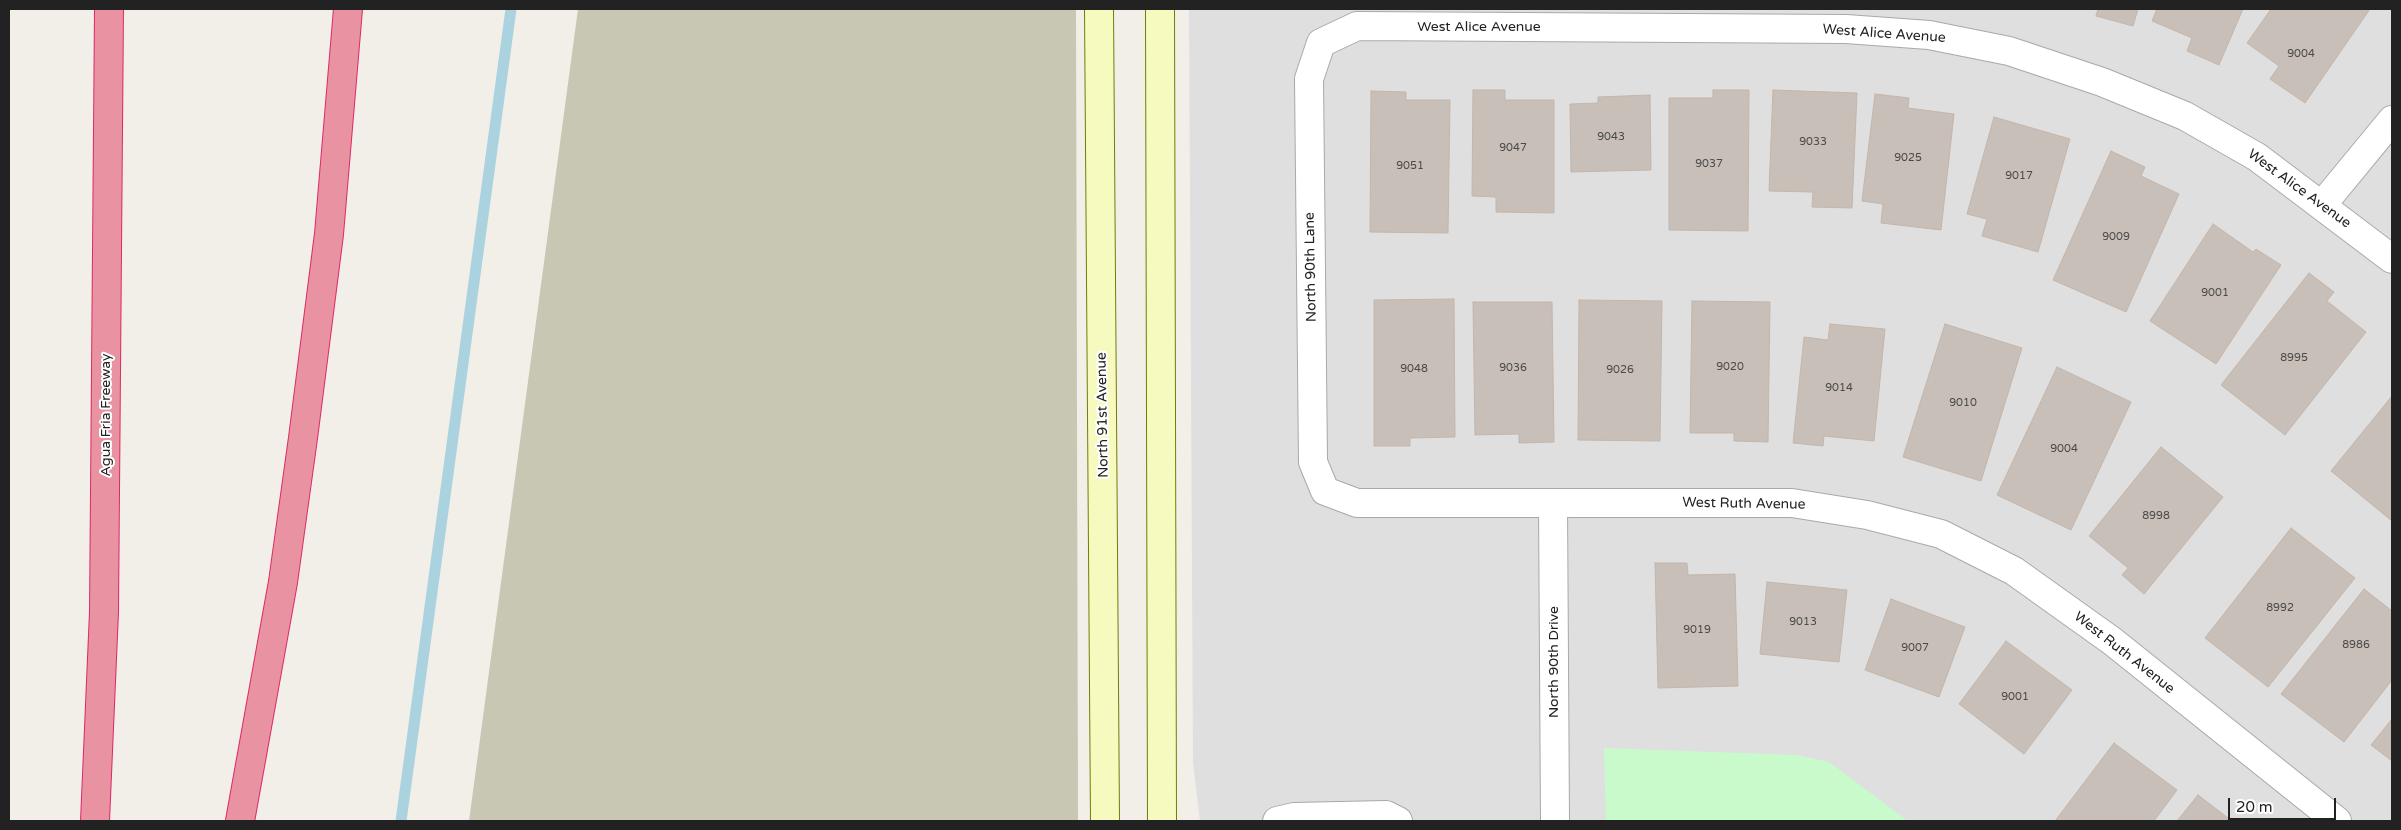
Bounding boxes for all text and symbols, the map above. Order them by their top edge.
street label: West Alice Avenue [1417,19,1541,35]
street label: West Alice Avenue [1822,21,1946,47]
house number: 9004 [2287,47,2315,61]
house number: 9043 [1597,130,1625,144]
house number: 9033 [1799,135,1827,149]
house number: 9047 [1499,141,1527,155]
street label: West Alice Avenue [2244,146,2354,232]
house number: 9025 [1894,151,1922,165]
house number: 9037 [1695,157,1723,171]
house number: 9051 [1396,159,1424,173]
house number: 9017 [2005,169,2033,183]
street label: North 90th Lane [1302,212,1320,322]
house number: 9009 [2102,230,2130,244]
house number: 9001 [2201,286,2229,300]
house number: 8995 [2280,351,2308,365]
street label: North 91st Avenue [1094,352,1112,478]
street label: Agua Fria Freeway [98,354,114,476]
house number: 9020 [1716,360,1744,374]
house number: 9036 [1499,361,1527,375]
house number: 9048 [1400,362,1428,376]
house number: 9026 [1606,363,1634,377]
house number: 9014 [1825,381,1853,395]
house number: 9010 [1949,396,1977,410]
house number: 9004 [2050,442,2078,456]
street label: West Ruth Avenue [1682,495,1806,513]
house number: 8998 [2142,509,2170,523]
house number: 8992 [2266,601,2294,615]
street label: North 90th Drive [1546,606,1562,718]
street label: West Ruth Avenue [2070,608,2178,698]
house number: 9013 [1789,615,1817,629]
house number: 9019 [1683,623,1711,637]
house number: 8986 [2342,638,2370,652]
house number: 9007 [1901,641,1929,655]
house number: 9001 [2001,690,2029,704]
scale bar [2231,788,2338,820]
text: 20 m [2236,798,2273,816]

